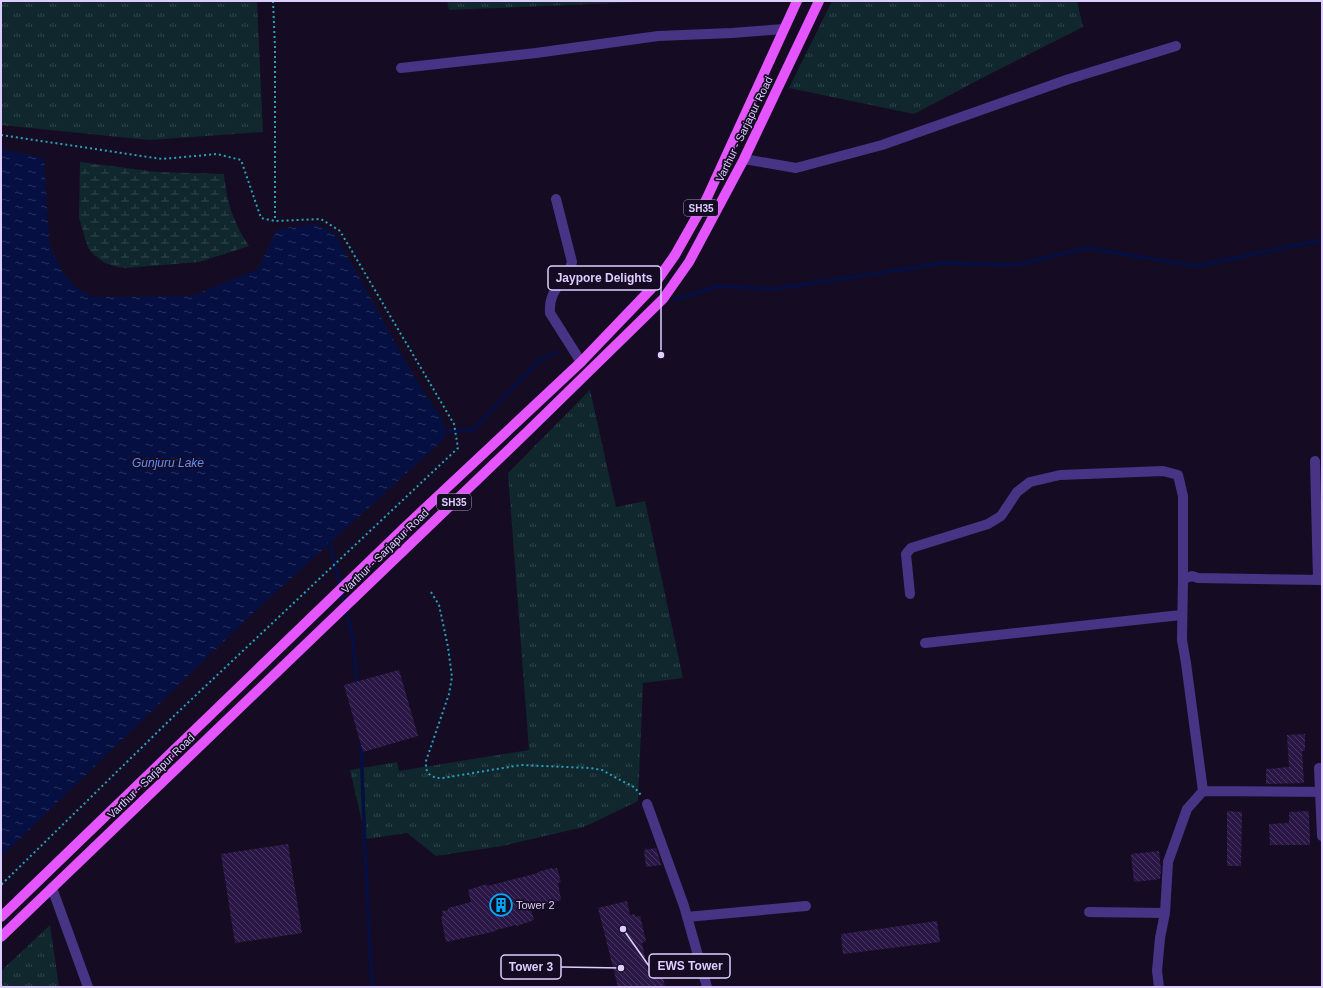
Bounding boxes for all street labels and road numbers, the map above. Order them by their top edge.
street label: Varthur - Sarjapur Road [713,74,775,184]
road number: SH35 [684,200,718,216]
road number: SH35 [437,494,471,510]
street label: Varthur - Sarjapur Road [339,506,431,596]
street label: Varthur - Sarjapur Road [105,731,197,821]

